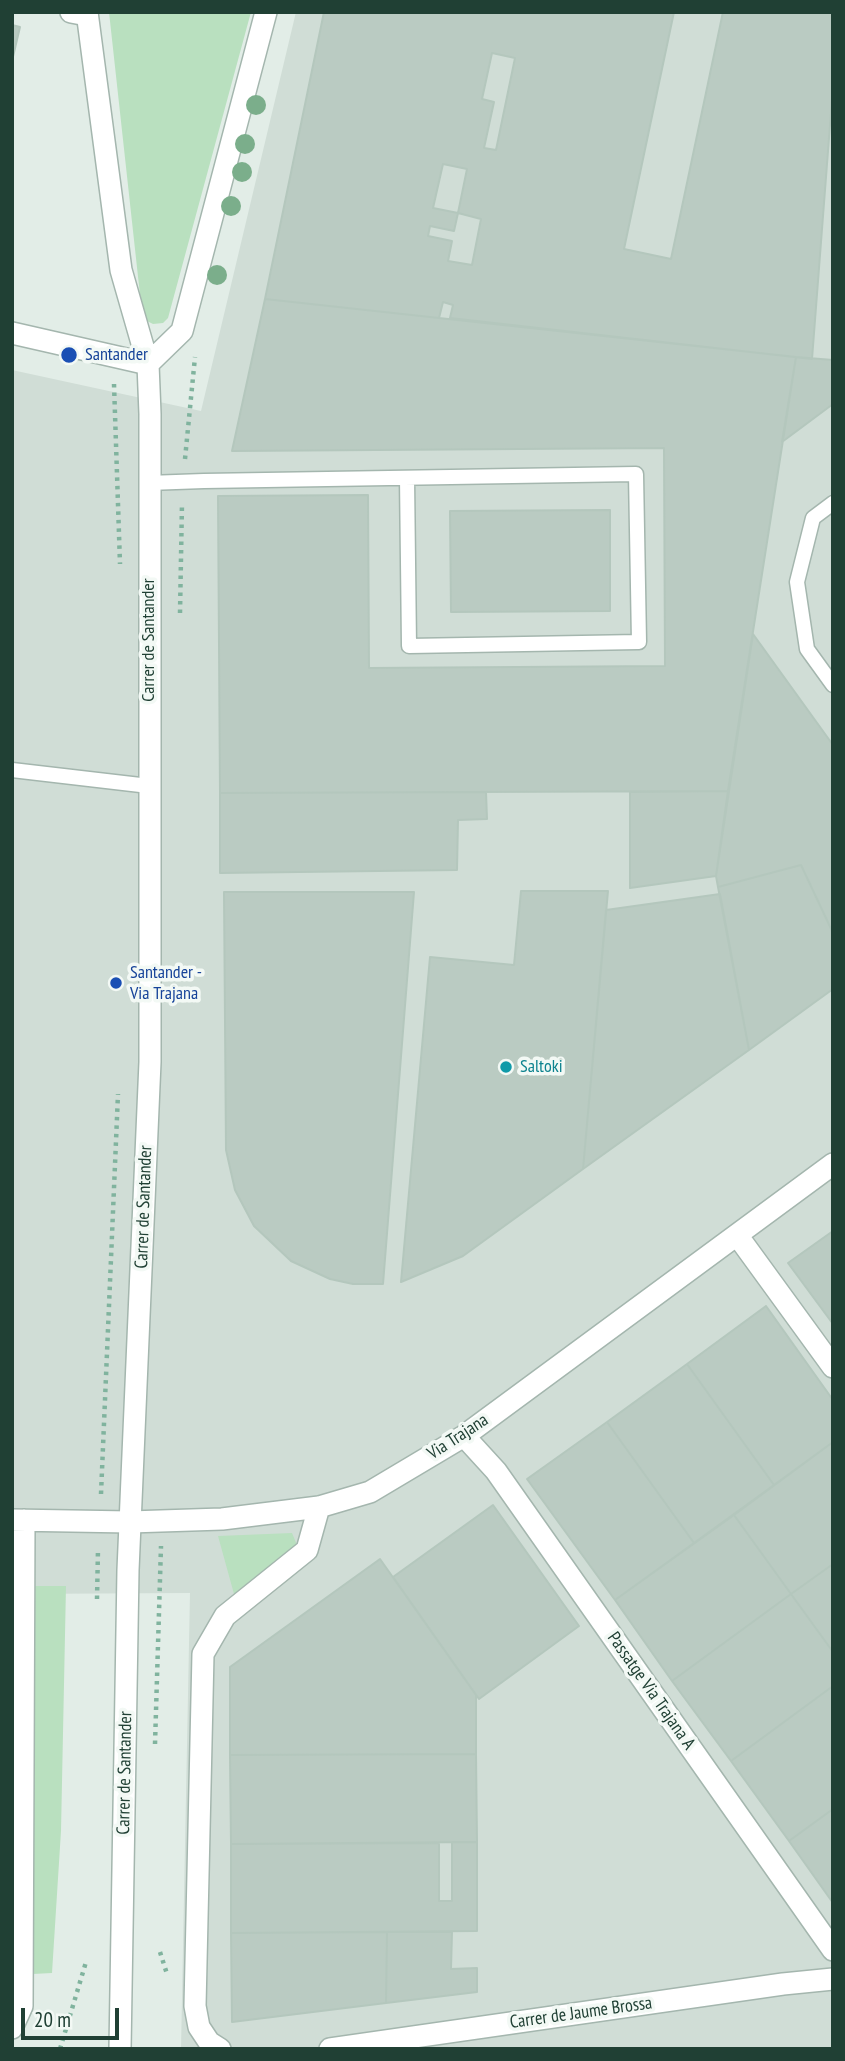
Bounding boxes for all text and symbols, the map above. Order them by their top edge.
place label: Santander [85,344,148,366]
marker: Santander [59,345,79,365]
street label: Carrer de Santander [138,578,160,702]
place label: Santander - Via Trajana [130,962,202,1004]
marker: Santander - Via Trajana [108,975,124,991]
place label: Saltoki [520,1056,563,1078]
marker: Saltoki [498,1059,514,1075]
street label: Carrer de Santander [131,1145,157,1269]
street label: Via Trajana [424,1409,492,1465]
street label: Passatge Via Trajana A [602,1628,700,1754]
street label: Carrer de Santander [113,1711,137,1835]
street label: Carrer de Jaume Brossa [509,1992,653,2034]
scale bar [24,1994,122,2038]
text: 20 m [34,2006,71,2033]

